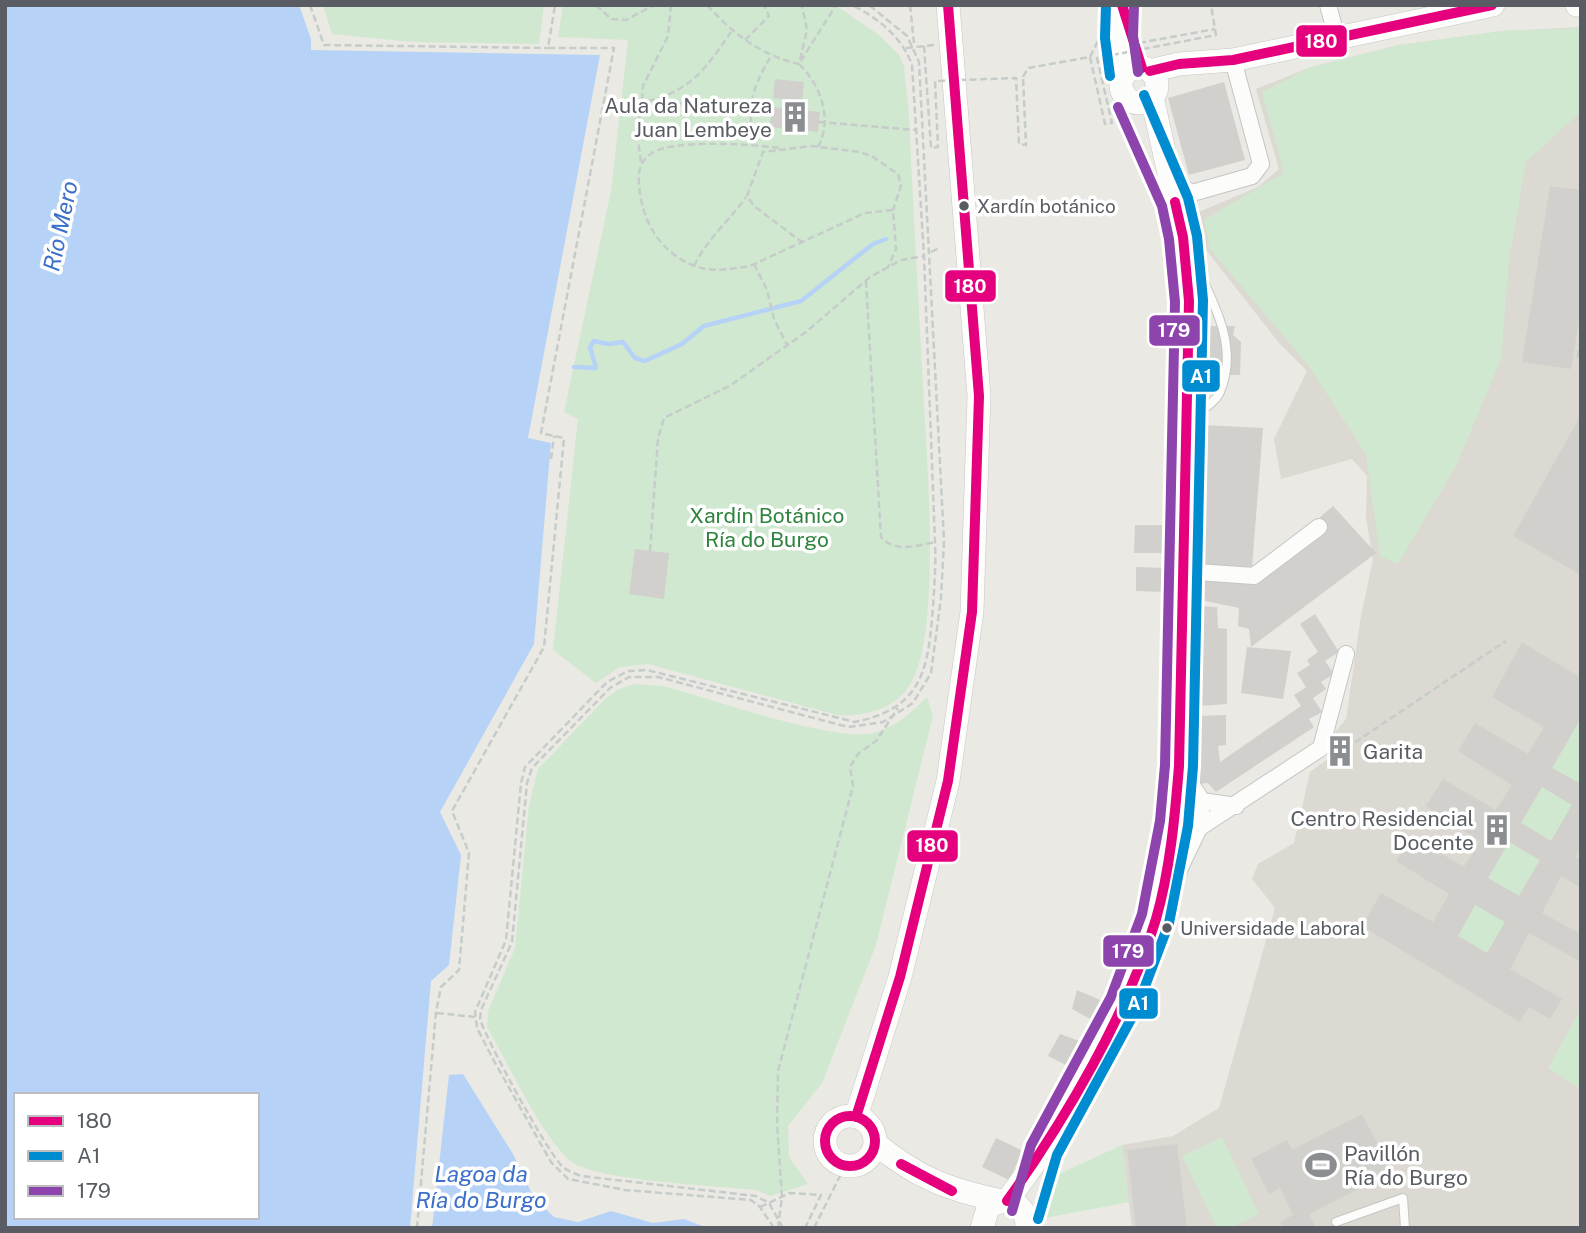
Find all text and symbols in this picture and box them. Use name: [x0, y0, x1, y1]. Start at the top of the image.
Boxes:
line badge: 180: [1295, 24, 1348, 58]
text: 180: [1304, 30, 1338, 52]
place label: Aula da Natureza Juan Lembeye: [604, 93, 772, 142]
building icon: Aula da Natureza Juan Lembeye: [778, 100, 812, 134]
water label: Río Mero: [37, 179, 83, 273]
place label: Xardín botánico: [977, 195, 1116, 217]
marker: Xardín botánico: [957, 199, 971, 213]
line badge: 180: [944, 269, 997, 303]
text: 180: [953, 275, 987, 297]
line badge: 179: [1148, 314, 1201, 347]
text: 179: [1158, 319, 1190, 341]
line badge: A1: [1181, 359, 1221, 393]
text: A1: [1190, 365, 1212, 387]
park label: Xardín Botánico Ría do Burgo: [690, 503, 844, 552]
building icon: Garita: [1323, 734, 1357, 768]
place label: Garita: [1363, 739, 1423, 764]
place label: Centro Residencial Docente: [1290, 806, 1474, 855]
building icon: Centro Residencial Docente: [1480, 813, 1514, 847]
line badge: 180: [906, 829, 959, 863]
text: 180: [915, 834, 949, 856]
place label: Universidade Laboral: [1180, 917, 1366, 939]
marker: Universidade Laboral: [1160, 921, 1174, 935]
line badge: 179: [1102, 934, 1155, 968]
text: 179: [1112, 940, 1144, 962]
line badge: A1: [1118, 987, 1159, 1020]
text: A1: [1127, 992, 1149, 1014]
legend: [14, 1093, 259, 1219]
text: 180: [77, 1108, 112, 1133]
place label: Pavillón Ría do Burgo: [1344, 1141, 1468, 1190]
text: A1: [77, 1143, 100, 1168]
sports icon: Pavillón Ría do Burgo: [1304, 1148, 1338, 1182]
water label: Lagoa da Ría do Burgo: [415, 1160, 547, 1213]
text: 179: [77, 1178, 111, 1203]

